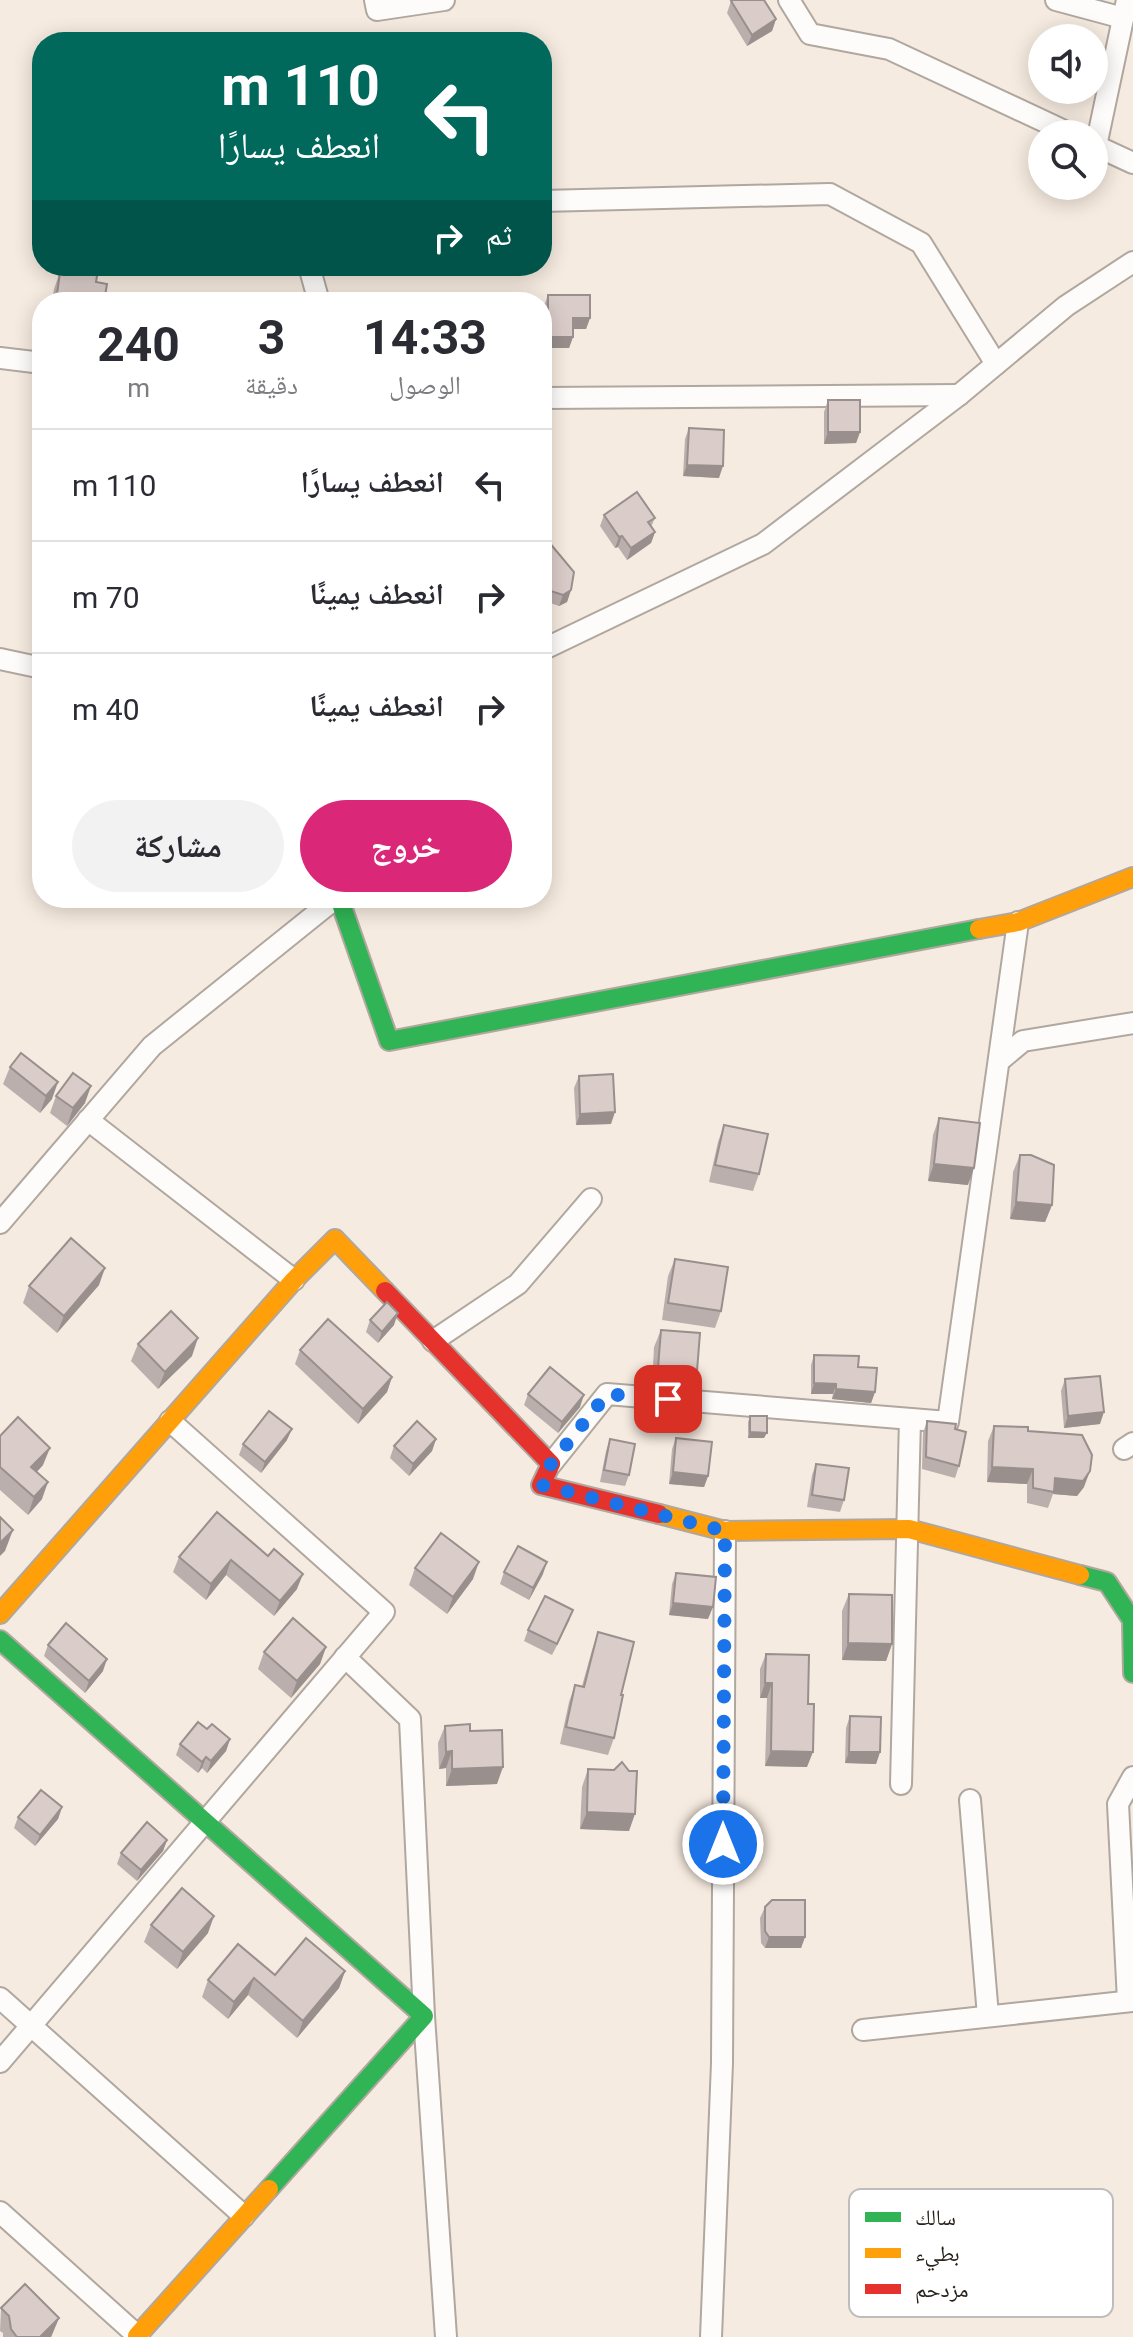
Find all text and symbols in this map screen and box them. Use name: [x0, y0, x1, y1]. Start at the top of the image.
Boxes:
map controls: [1028, 24, 1108, 200]
button: sound: [1028, 24, 1108, 104]
text: 110 m: [221, 53, 380, 119]
icon: left: [408, 64, 512, 168]
button: search: [1028, 120, 1108, 200]
text: انعطف يسارًا: [218, 125, 380, 167]
icon: right: [426, 216, 470, 260]
text: ثم: [486, 217, 512, 252]
text: 3: [258, 309, 285, 366]
text: 14:33: [363, 309, 487, 366]
text: 240: [97, 316, 180, 373]
text: دقيقة: [245, 370, 298, 400]
text: الوصول: [389, 370, 461, 400]
text: m: [127, 373, 150, 403]
icon: left: [468, 463, 512, 507]
text: انعطف يسارًا: [301, 464, 444, 499]
text: 110 m: [72, 468, 156, 503]
icon: right: [468, 575, 512, 619]
text: انعطف يمينًا: [309, 576, 444, 611]
text: 70 m: [72, 580, 140, 615]
icon: right: [468, 687, 512, 731]
text: انعطف يمينًا: [309, 688, 444, 723]
text: 40 m: [72, 692, 140, 727]
button: مشاركة: [72, 800, 284, 892]
button: خروج: [300, 800, 512, 892]
pin: [634, 1365, 702, 1433]
icon: arrive: [646, 1377, 690, 1421]
position arrow: [681, 1802, 765, 1886]
legend: [849, 2189, 1113, 2317]
text: سالك: [915, 2205, 956, 2230]
text: بطيء: [915, 2241, 960, 2271]
text: مزدحم: [915, 2277, 969, 2304]

